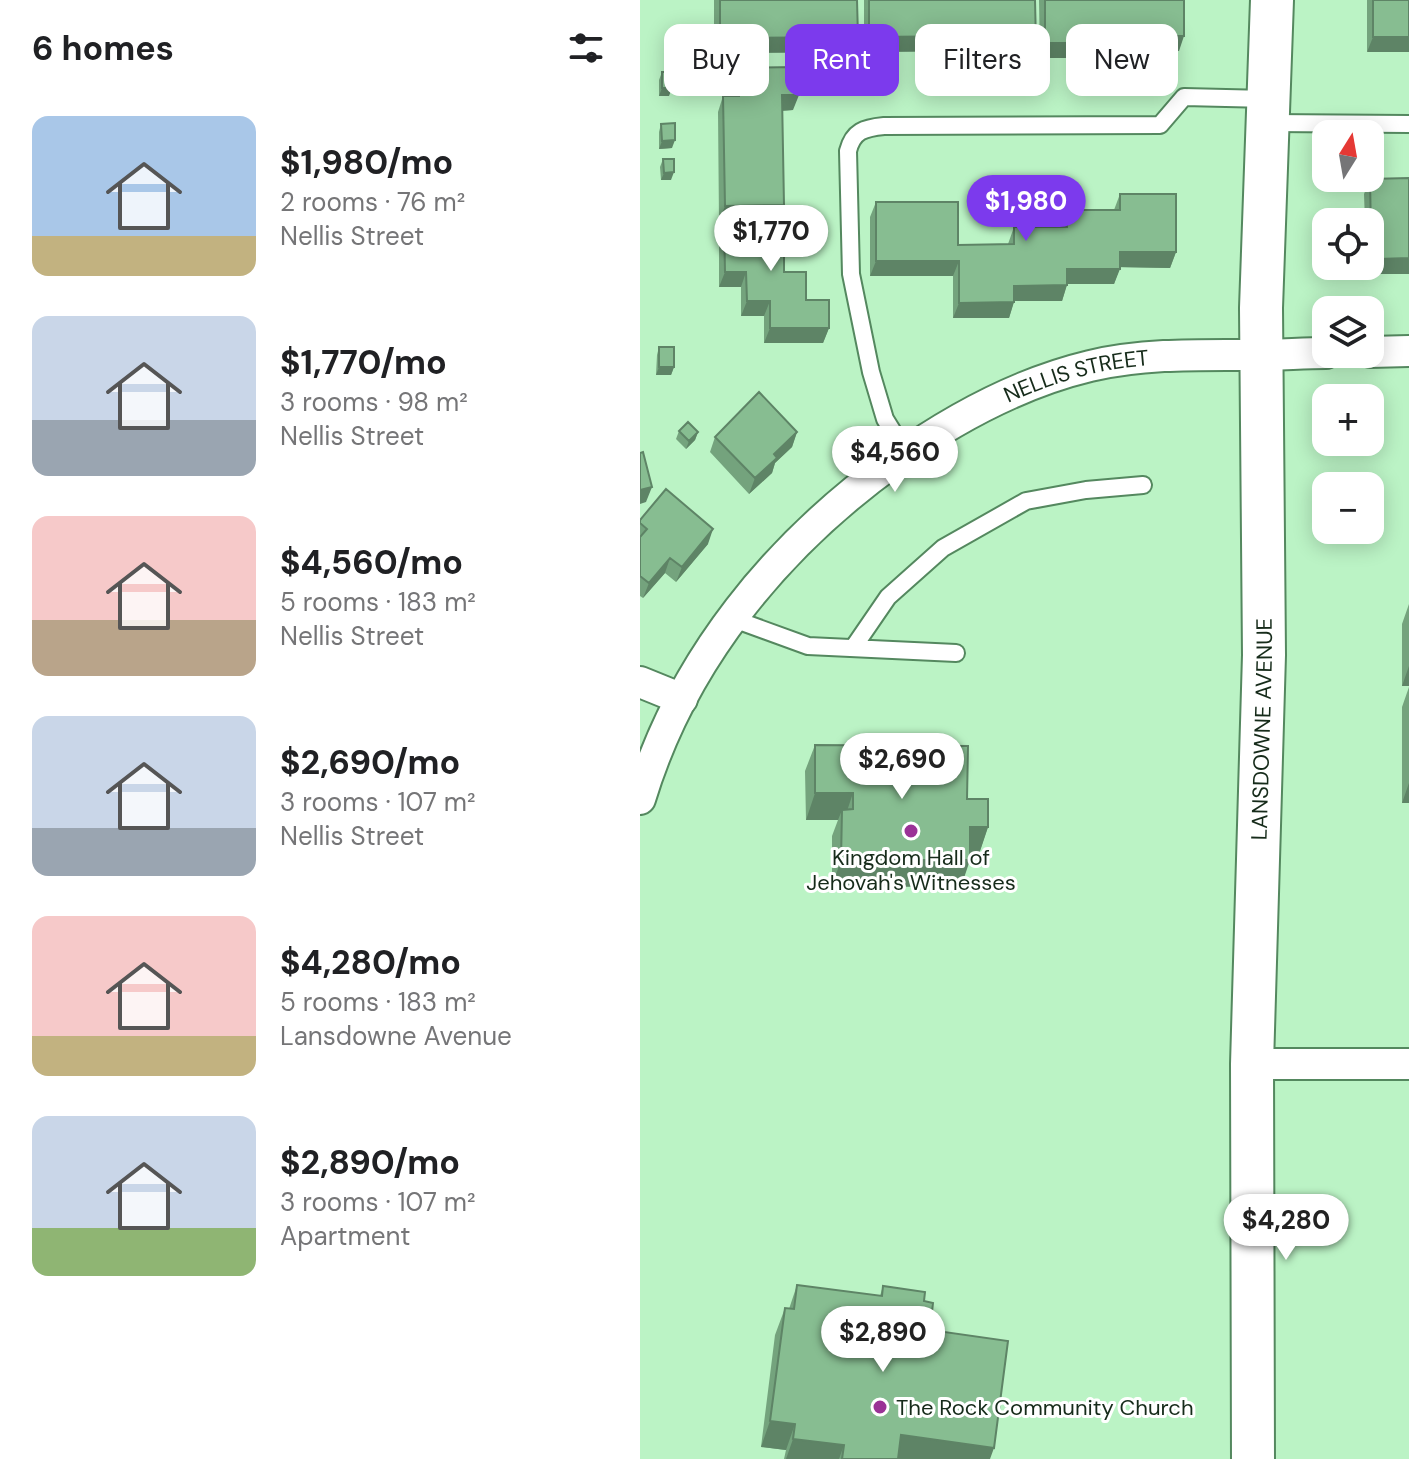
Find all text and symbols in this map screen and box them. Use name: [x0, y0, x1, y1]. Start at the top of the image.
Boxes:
chip: Buy: [664, 24, 769, 96]
chip: Rent: [785, 24, 899, 96]
chip: Filters: [915, 24, 1050, 96]
chip: New: [1066, 24, 1178, 96]
text: 6 homes: [32, 26, 174, 71]
icon: filters: [564, 26, 608, 70]
north arrow: [1312, 120, 1384, 192]
map controls: [1312, 120, 1384, 544]
text: $1,980/mo: [280, 140, 453, 185]
icon: home: [96, 148, 192, 244]
pin: $1,980: [961, 175, 1091, 243]
text: $1,980: [985, 184, 1067, 218]
text: 2 rooms · 76 m²: [280, 185, 465, 219]
pin: $1,770: [706, 205, 836, 273]
button: locate: [1312, 208, 1384, 280]
text: $1,770: [732, 214, 810, 248]
text: Nellis Street: [280, 219, 424, 253]
button: layers: [1312, 296, 1384, 368]
text: $1,770/mo: [280, 340, 447, 385]
street label: NELLIS STREET: [999, 343, 1150, 410]
icon: home: [96, 348, 192, 444]
button: +: [1312, 384, 1384, 456]
text: 3 rooms · 98 m²: [280, 385, 468, 419]
text: Nellis Street: [280, 419, 424, 453]
pin: $4,560: [830, 426, 960, 494]
text: $4,560: [850, 435, 940, 469]
button: −: [1312, 472, 1384, 544]
text: $4,560/mo: [280, 540, 463, 585]
icon: home: [96, 548, 192, 644]
text: 5 rooms · 183 m²: [280, 585, 476, 619]
street label: LANSDOWNE AVENUE: [1245, 618, 1279, 841]
text: Nellis Street: [280, 619, 424, 653]
pin: $2,690: [837, 733, 967, 801]
text: $2,690/mo: [280, 740, 460, 785]
text: $2,690: [858, 742, 946, 776]
icon: home: [96, 748, 192, 844]
text: 3 rooms · 107 m²: [280, 785, 476, 819]
text: Nellis Street: [280, 819, 424, 853]
marker: Kingdom Hall of Jehovah's Witnesses: [902, 822, 920, 840]
place label: Kingdom Hall of Jehovah's Witnesses: [806, 843, 1016, 897]
text: $4,280/mo: [280, 940, 461, 985]
icon: home: [96, 948, 192, 1044]
text: 5 rooms · 183 m²: [280, 985, 476, 1019]
text: Lansdowne Avenue: [280, 1019, 512, 1053]
text: $2,890/mo: [280, 1140, 460, 1185]
icon: home: [96, 1148, 192, 1244]
text: 3 rooms · 107 m²: [280, 1185, 476, 1219]
pin: $4,280: [1221, 1194, 1351, 1262]
text: $4,280: [1242, 1203, 1330, 1237]
text: Apartment: [280, 1219, 411, 1253]
pin: $2,890: [818, 1306, 948, 1374]
text: $2,890: [839, 1315, 927, 1349]
place label: The Rock Community Church: [896, 1393, 1194, 1422]
marker: The Rock Community Church: [871, 1398, 889, 1416]

